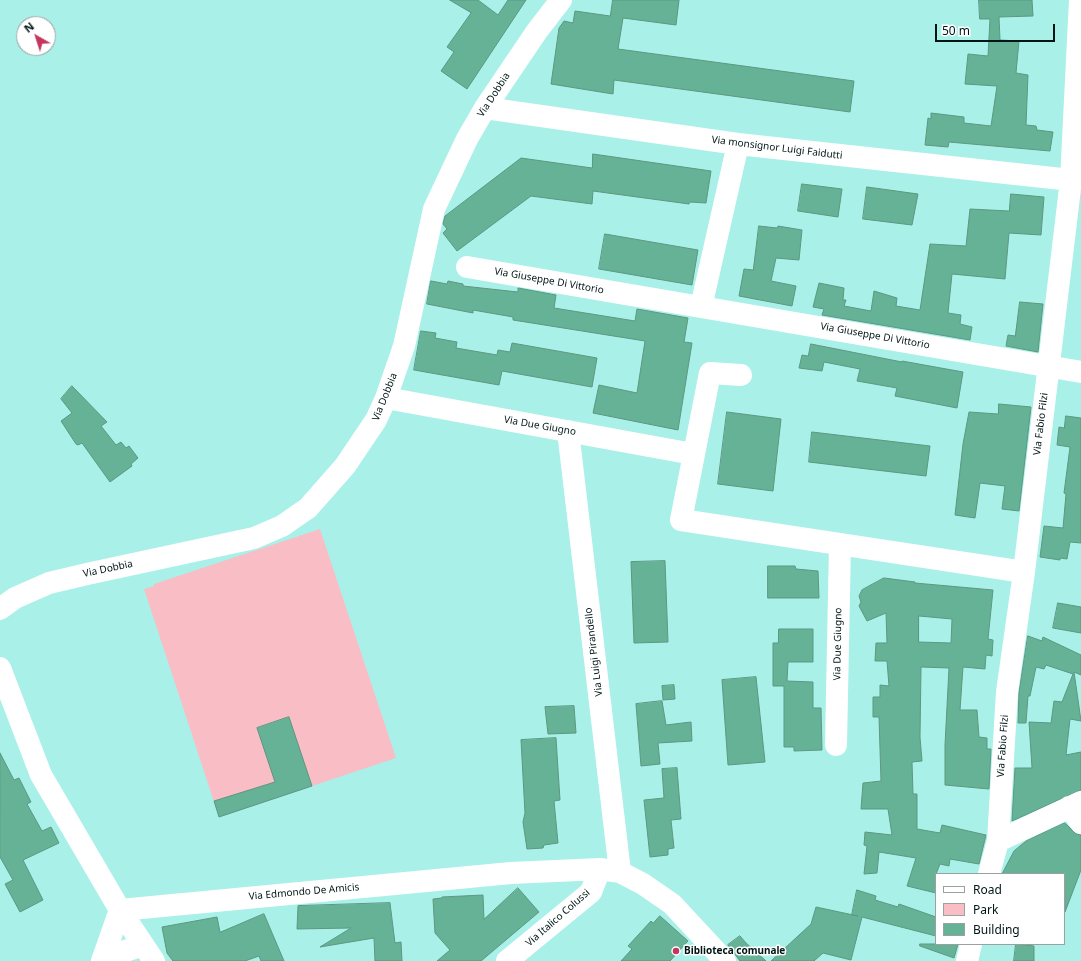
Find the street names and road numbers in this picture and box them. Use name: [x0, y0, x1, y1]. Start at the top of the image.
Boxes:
street label: Via Dobbia: [475, 71, 513, 119]
street label: Via monsignor Luigi Faidutti: [711, 134, 843, 162]
street label: Via Giuseppe Di Vittorio: [493, 265, 605, 297]
street label: Via Giuseppe Di Vittorio: [819, 320, 931, 352]
street label: Via Dobbia: [370, 371, 400, 423]
street label: Via Fabio Filzi: [1031, 392, 1051, 456]
street label: Via Due Giugno: [503, 414, 577, 438]
street label: Via Dobbia: [82, 558, 134, 580]
street label: Via Luigi Pirandello: [583, 607, 605, 697]
street label: Via Due Giugno: [831, 607, 845, 681]
street label: Via Fabio Filzi: [995, 714, 1011, 778]
street label: Via Edmondo De Amicis: [248, 881, 360, 903]
street label: Via Italico Colussi: [523, 887, 593, 949]

